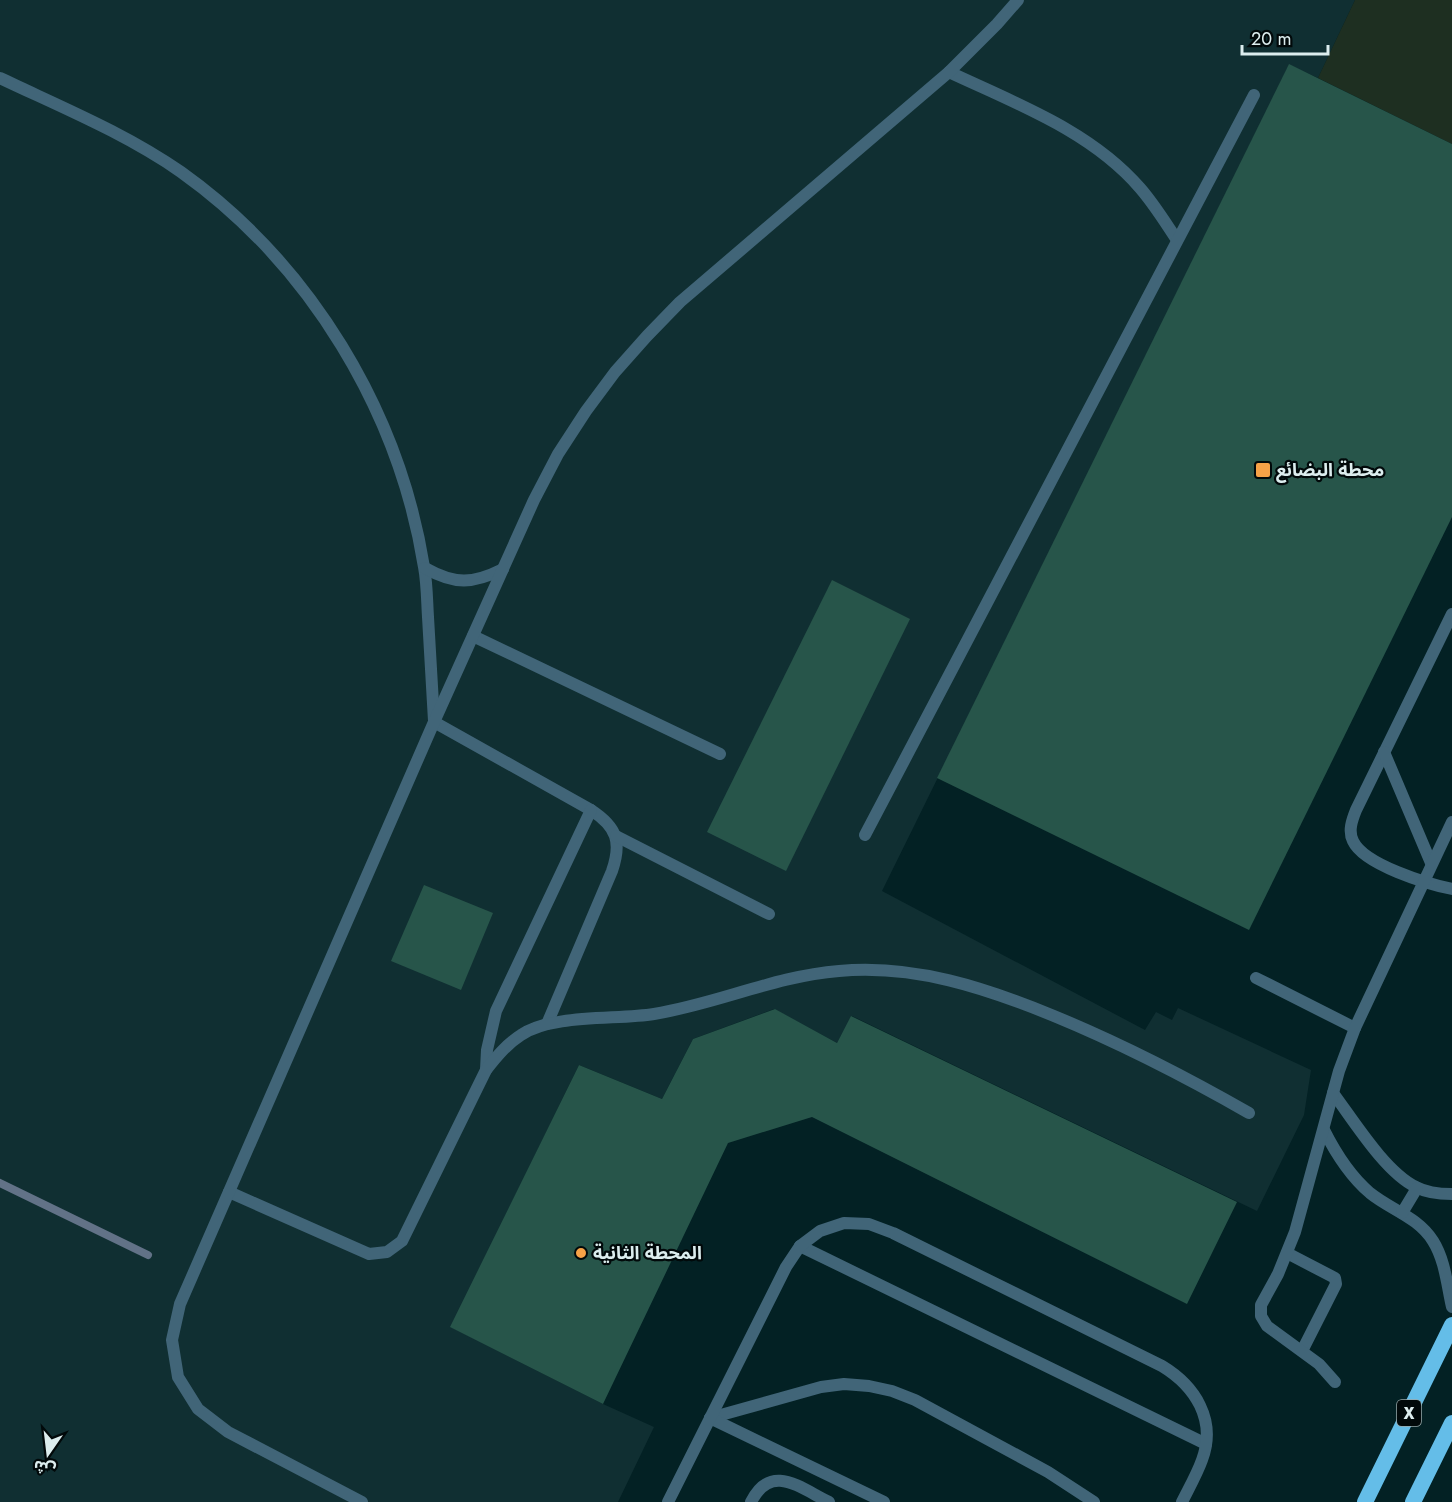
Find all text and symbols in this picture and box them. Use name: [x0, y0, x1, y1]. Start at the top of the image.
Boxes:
scale bar: [1242, 18, 1328, 56]
text: 20 m: [1251, 26, 1291, 52]
place label: محطة البضائع: [1276, 457, 1384, 483]
marker: محطة البضائع: [1254, 461, 1272, 479]
place label: المحطة الثانية: [593, 1240, 702, 1266]
marker: المحطة الثانية: [574, 1246, 588, 1260]
road number: X: [1397, 1400, 1421, 1426]
north arrow: [18, 1424, 78, 1484]
text: ش: [31, 1454, 58, 1482]

